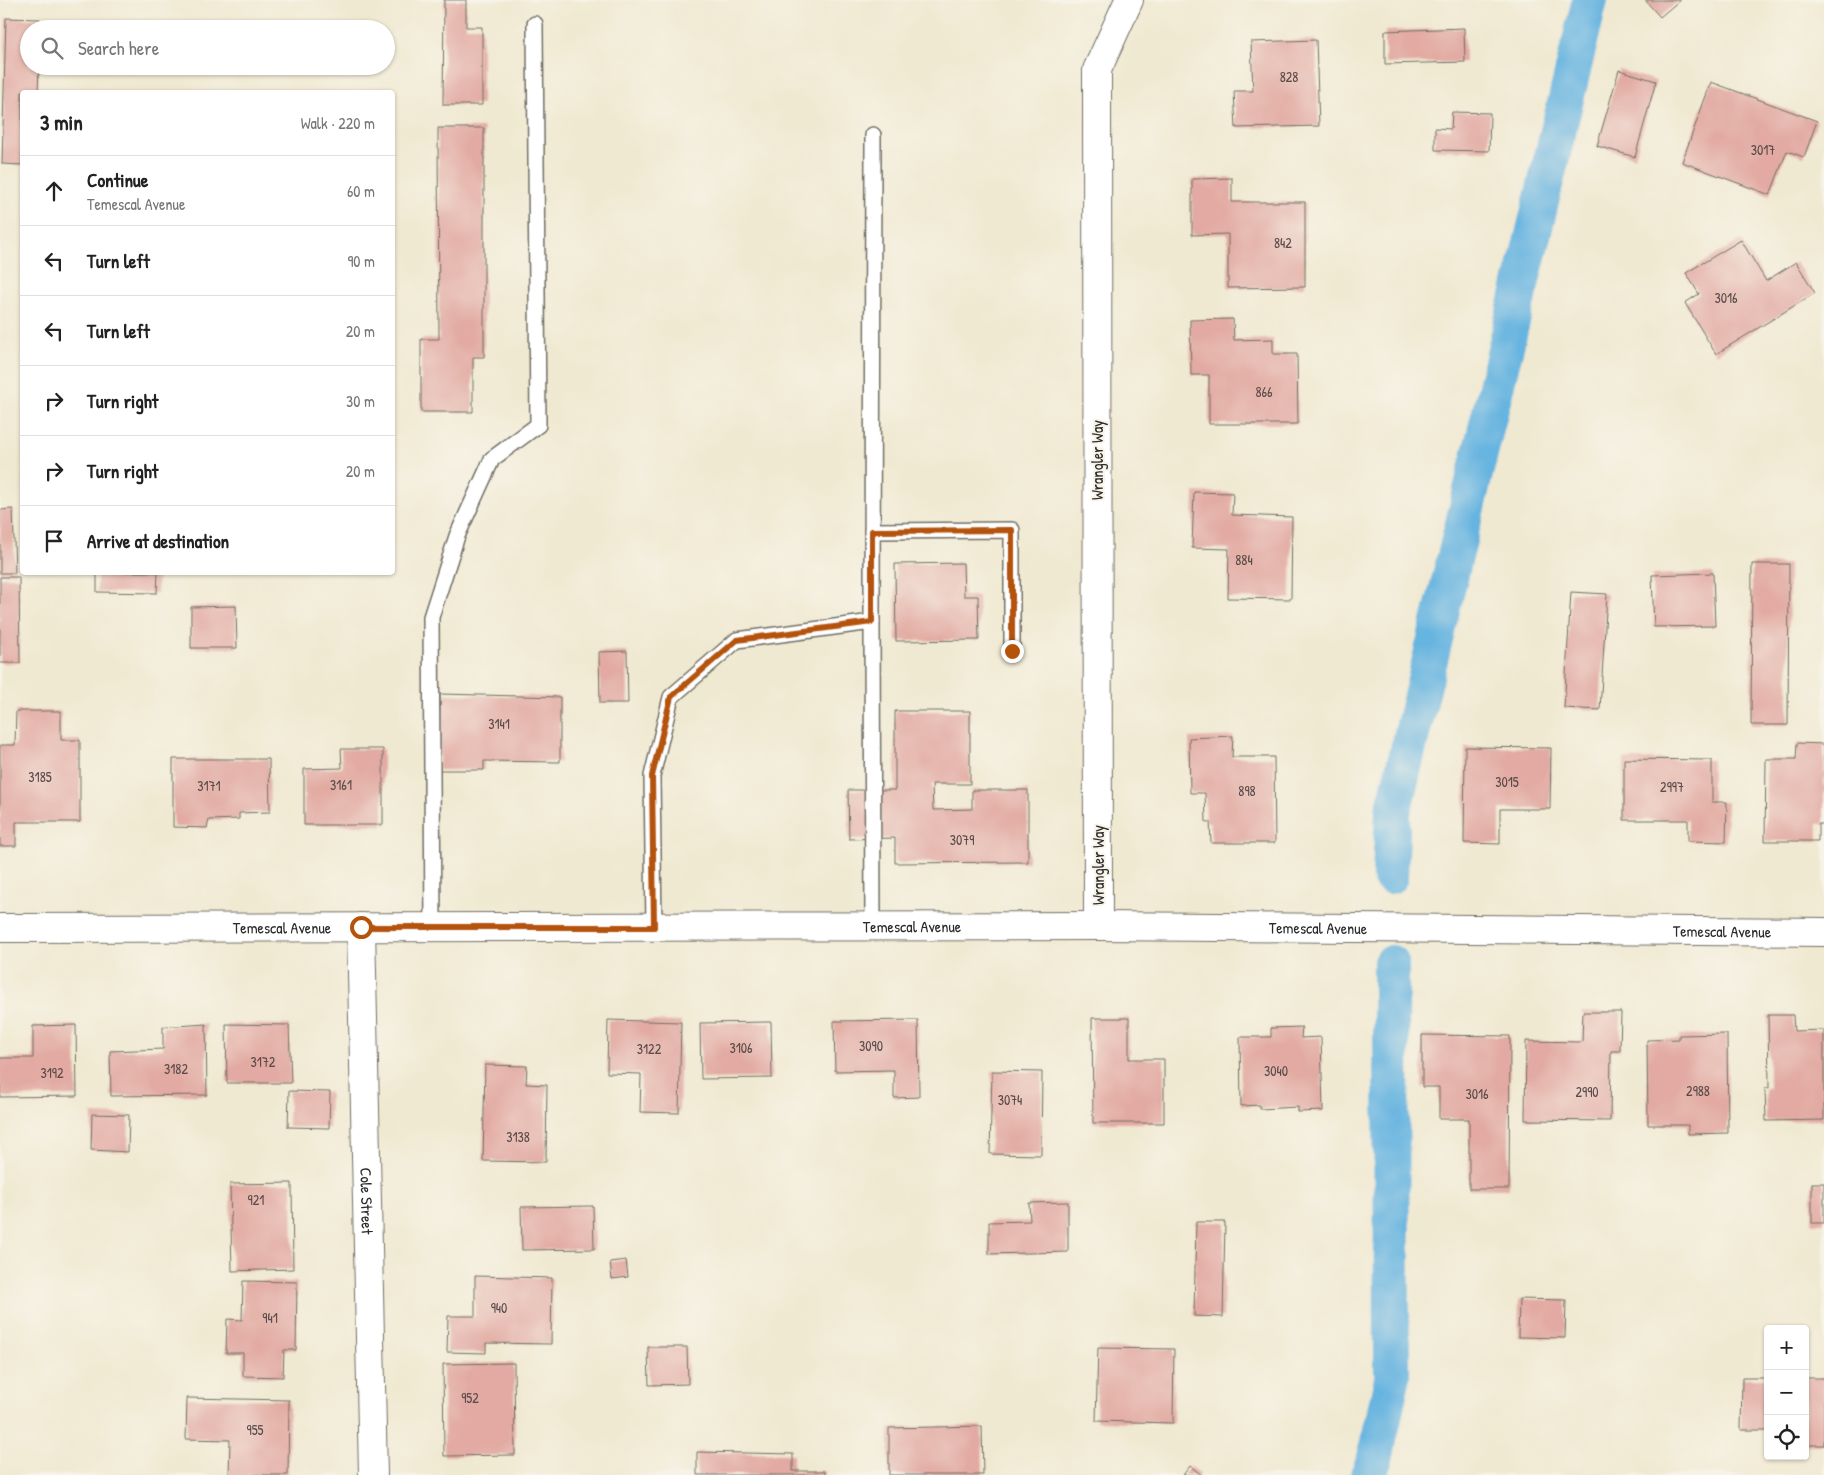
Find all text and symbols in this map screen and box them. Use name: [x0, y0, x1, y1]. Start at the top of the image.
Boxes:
search box: [20, 20, 395, 75]
icon: search: [38, 34, 66, 62]
text: Search here: [78, 35, 159, 61]
house number: 828: [1280, 67, 1298, 86]
text: 3 min: [40, 108, 83, 137]
text: Walk · 220 m: [301, 112, 375, 134]
house number: 3017: [1751, 140, 1775, 159]
text: Continue: [87, 167, 148, 193]
icon: ahead: [40, 177, 68, 205]
text: 60 m: [347, 180, 375, 202]
text: Temescal Avenue: [87, 193, 185, 215]
house number: 842: [1274, 233, 1292, 252]
icon: left: [40, 247, 68, 275]
text: Turn left: [87, 248, 150, 274]
text: 90 m: [347, 250, 375, 272]
house number: 3016: [1714, 288, 1738, 307]
icon: left: [40, 317, 68, 345]
text: Turn left: [87, 318, 150, 344]
text: 20 m: [346, 320, 375, 342]
house number: 866: [1255, 382, 1273, 401]
icon: right: [40, 387, 68, 415]
text: Turn right: [87, 388, 158, 414]
text: 30 m: [346, 390, 375, 412]
street label: Wrangler Way: [1086, 420, 1108, 500]
icon: right: [40, 457, 68, 485]
text: Turn right: [87, 458, 158, 484]
text: 20 m: [346, 460, 375, 482]
icon: arrive: [40, 527, 68, 555]
text: Arrive at destination: [87, 528, 229, 554]
house number: 884: [1235, 550, 1253, 569]
route end: [1001, 640, 1024, 663]
house number: 3141: [488, 714, 510, 733]
house number: 3185: [28, 767, 52, 786]
house number: 3015: [1495, 772, 1519, 791]
house number: 3161: [330, 775, 352, 794]
house number: 3171: [197, 776, 221, 795]
house number: 2997: [1660, 777, 1684, 796]
house number: 898: [1238, 781, 1256, 800]
street label: Wrangler Way: [1087, 825, 1109, 905]
house number: 3079: [950, 830, 974, 849]
street label: Temescal Avenue: [863, 915, 962, 937]
street label: Temescal Avenue: [233, 916, 332, 939]
route start: [350, 916, 373, 939]
street label: Temescal Avenue: [1269, 916, 1368, 939]
street label: Temescal Avenue: [1673, 920, 1772, 943]
house number: 3090: [859, 1036, 883, 1055]
house number: 3106: [729, 1038, 753, 1057]
house number: 3122: [637, 1039, 662, 1058]
house number: 3172: [251, 1052, 276, 1071]
house number: 3182: [164, 1059, 188, 1078]
house number: 3040: [1264, 1061, 1288, 1080]
house number: 3192: [40, 1063, 64, 1082]
house number: 2988: [1686, 1081, 1710, 1100]
house number: 2990: [1575, 1082, 1599, 1101]
house number: 3016: [1465, 1084, 1489, 1103]
house number: 3074: [998, 1090, 1022, 1109]
house number: 3138: [506, 1127, 530, 1146]
street label: Cole Street: [355, 1167, 379, 1235]
house number: 921: [248, 1190, 264, 1209]
house number: 940: [491, 1298, 507, 1317]
house number: 941: [262, 1308, 278, 1327]
map controls: [1764, 1325, 1809, 1460]
button: +: [1764, 1325, 1809, 1370]
button: −: [1764, 1370, 1809, 1415]
house number: 952: [461, 1388, 479, 1407]
button: locate: [1764, 1415, 1809, 1460]
house number: 955: [247, 1420, 264, 1439]

